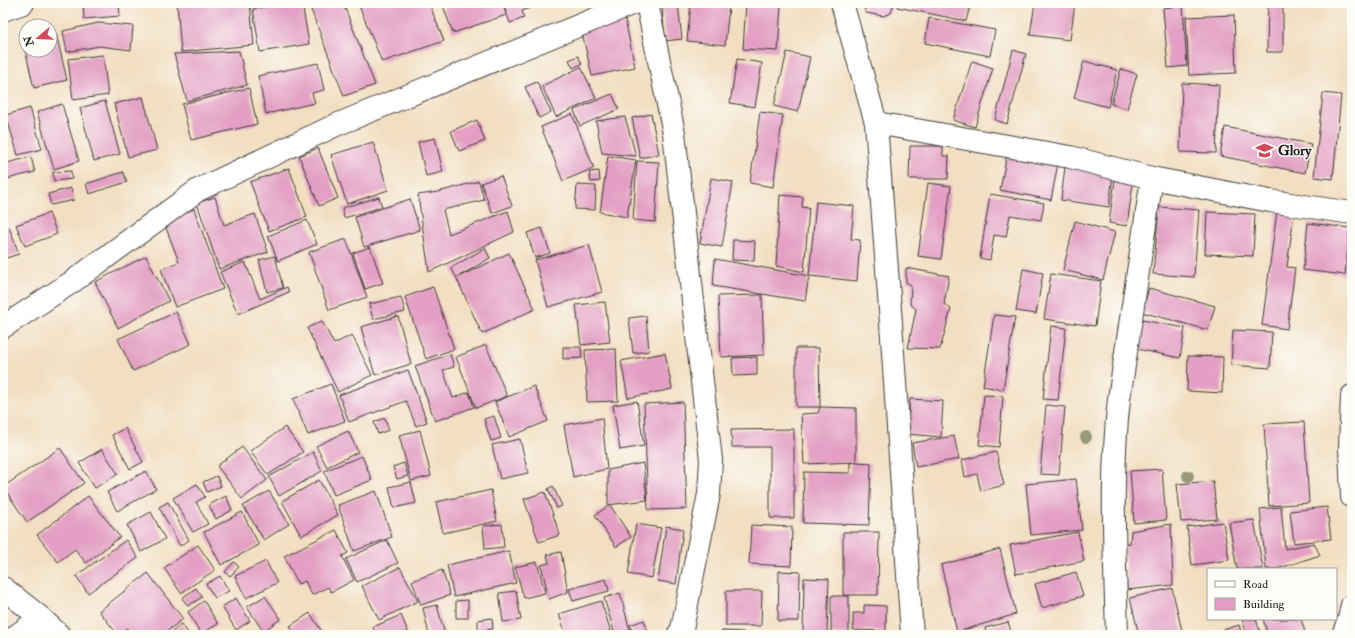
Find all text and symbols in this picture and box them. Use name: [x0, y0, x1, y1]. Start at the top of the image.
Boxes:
north arrow: [18, 18, 58, 58]
text: N: [21, 33, 37, 49]
school or university icon: Glory: [1255, 140, 1275, 160]
place label: Glory: [1278, 142, 1312, 160]
legend: [1207, 568, 1337, 620]
text: Road: [1243, 577, 1268, 592]
text: Building: [1243, 597, 1286, 612]

